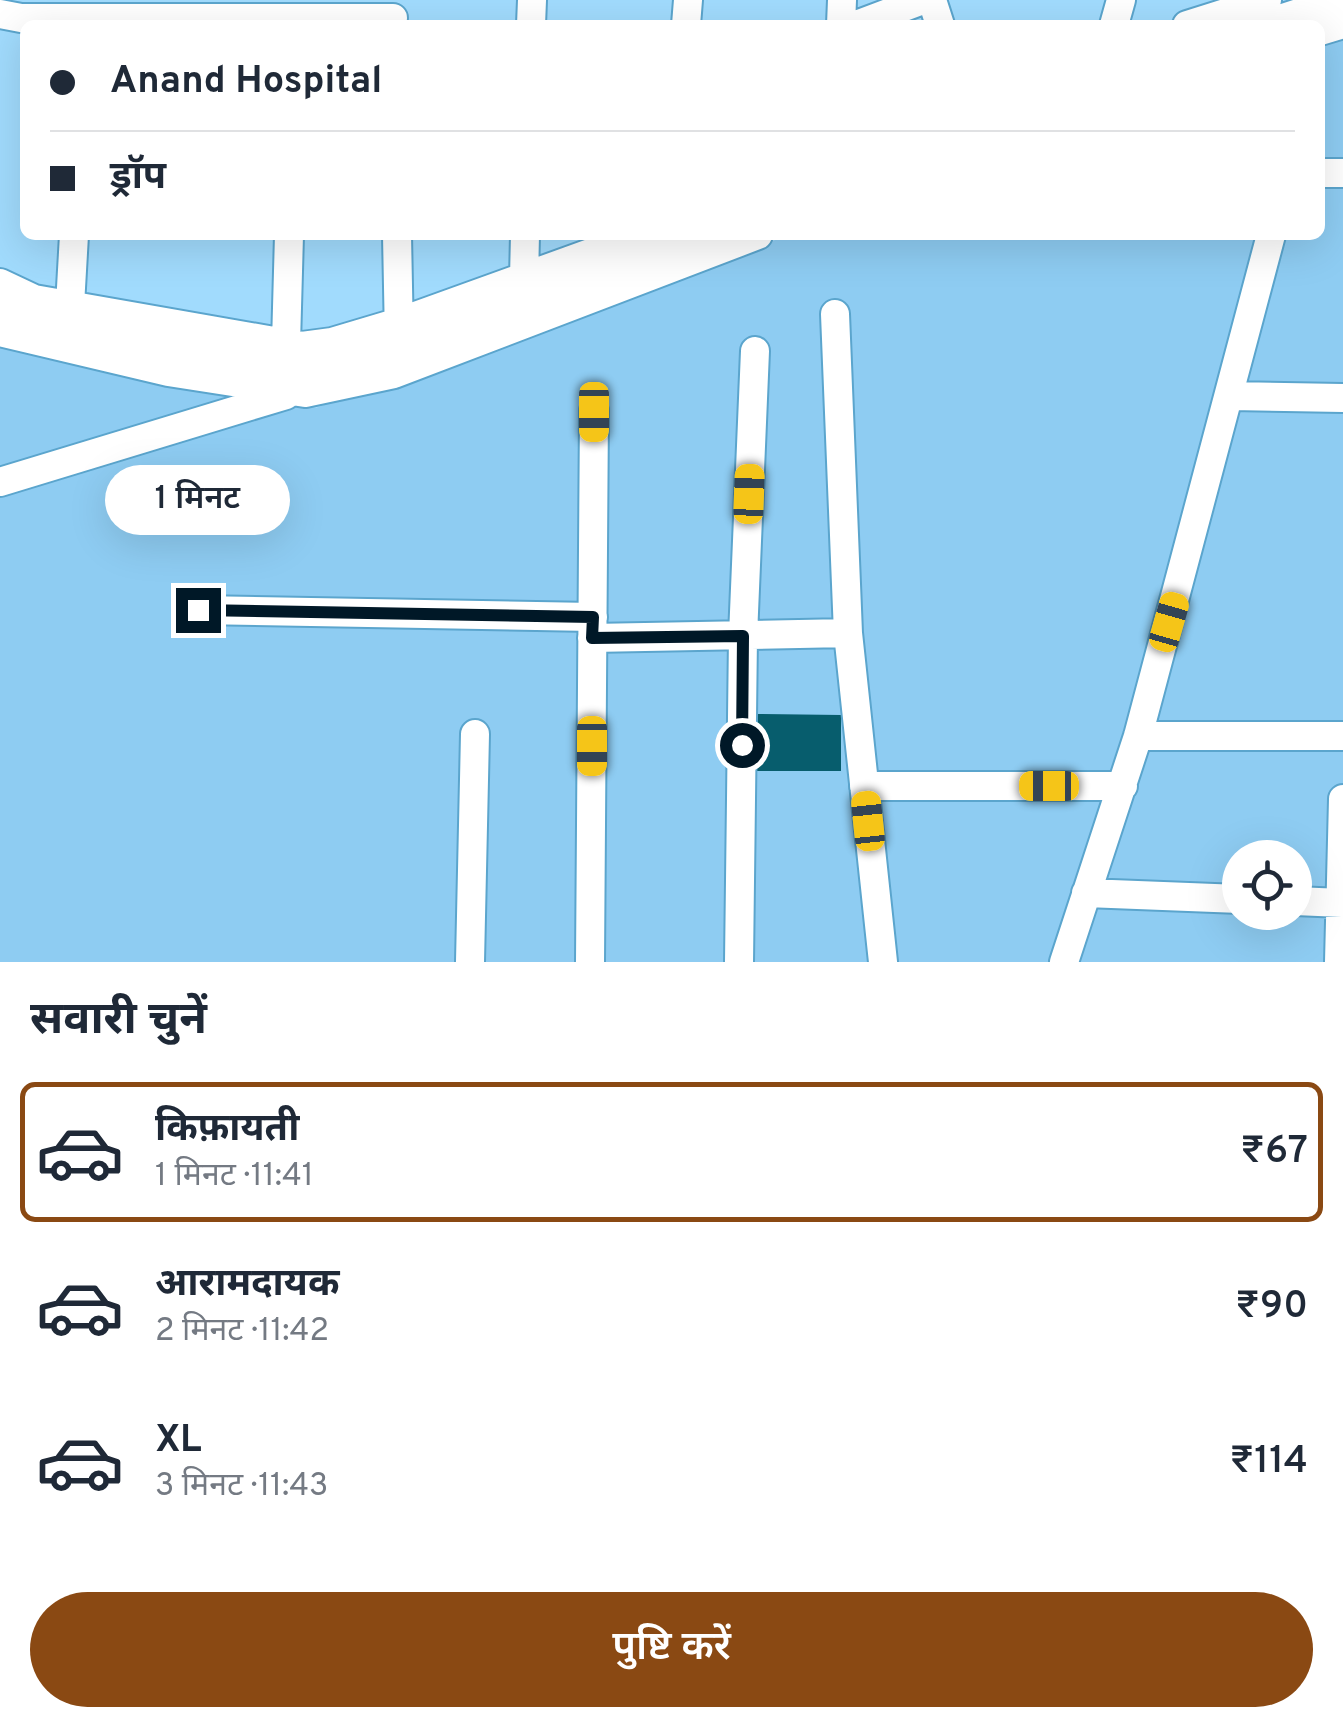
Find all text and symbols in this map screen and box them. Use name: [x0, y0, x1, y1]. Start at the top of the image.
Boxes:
text: Anand Hospital: [110, 58, 382, 107]
text: ड्रॉप: [110, 154, 166, 203]
car: [579, 382, 609, 442]
car: [733, 463, 765, 525]
callout: 1 मिनट: [106, 465, 290, 535]
text: 1 मिनट: [155, 480, 240, 520]
route end: [176, 588, 221, 633]
car: [1146, 589, 1192, 655]
car: [577, 716, 607, 776]
route start: [720, 723, 765, 768]
car: [1019, 771, 1079, 801]
car: [850, 790, 886, 852]
map controls: [1222, 840, 1312, 930]
button: locate: [1222, 840, 1312, 930]
text: सवारी चुनें: [30, 993, 207, 1050]
text: किफ़ायती: [155, 1106, 299, 1155]
icon: car: [35, 1107, 125, 1197]
text: ₹67: [1240, 1128, 1308, 1177]
text: 1 मिनट · 11:41: [155, 1157, 314, 1197]
text: आरामदायक: [155, 1261, 339, 1310]
icon: car: [35, 1262, 125, 1352]
text: ₹90: [1235, 1283, 1308, 1332]
text: 2 मिनट · 11:42: [155, 1312, 329, 1352]
icon: car: [35, 1417, 125, 1507]
text: XL: [155, 1417, 202, 1466]
text: ₹114: [1230, 1438, 1308, 1487]
text: 3 मिनट · 11:43: [155, 1467, 328, 1507]
button: पुष्टि करें: [30, 1592, 1313, 1707]

